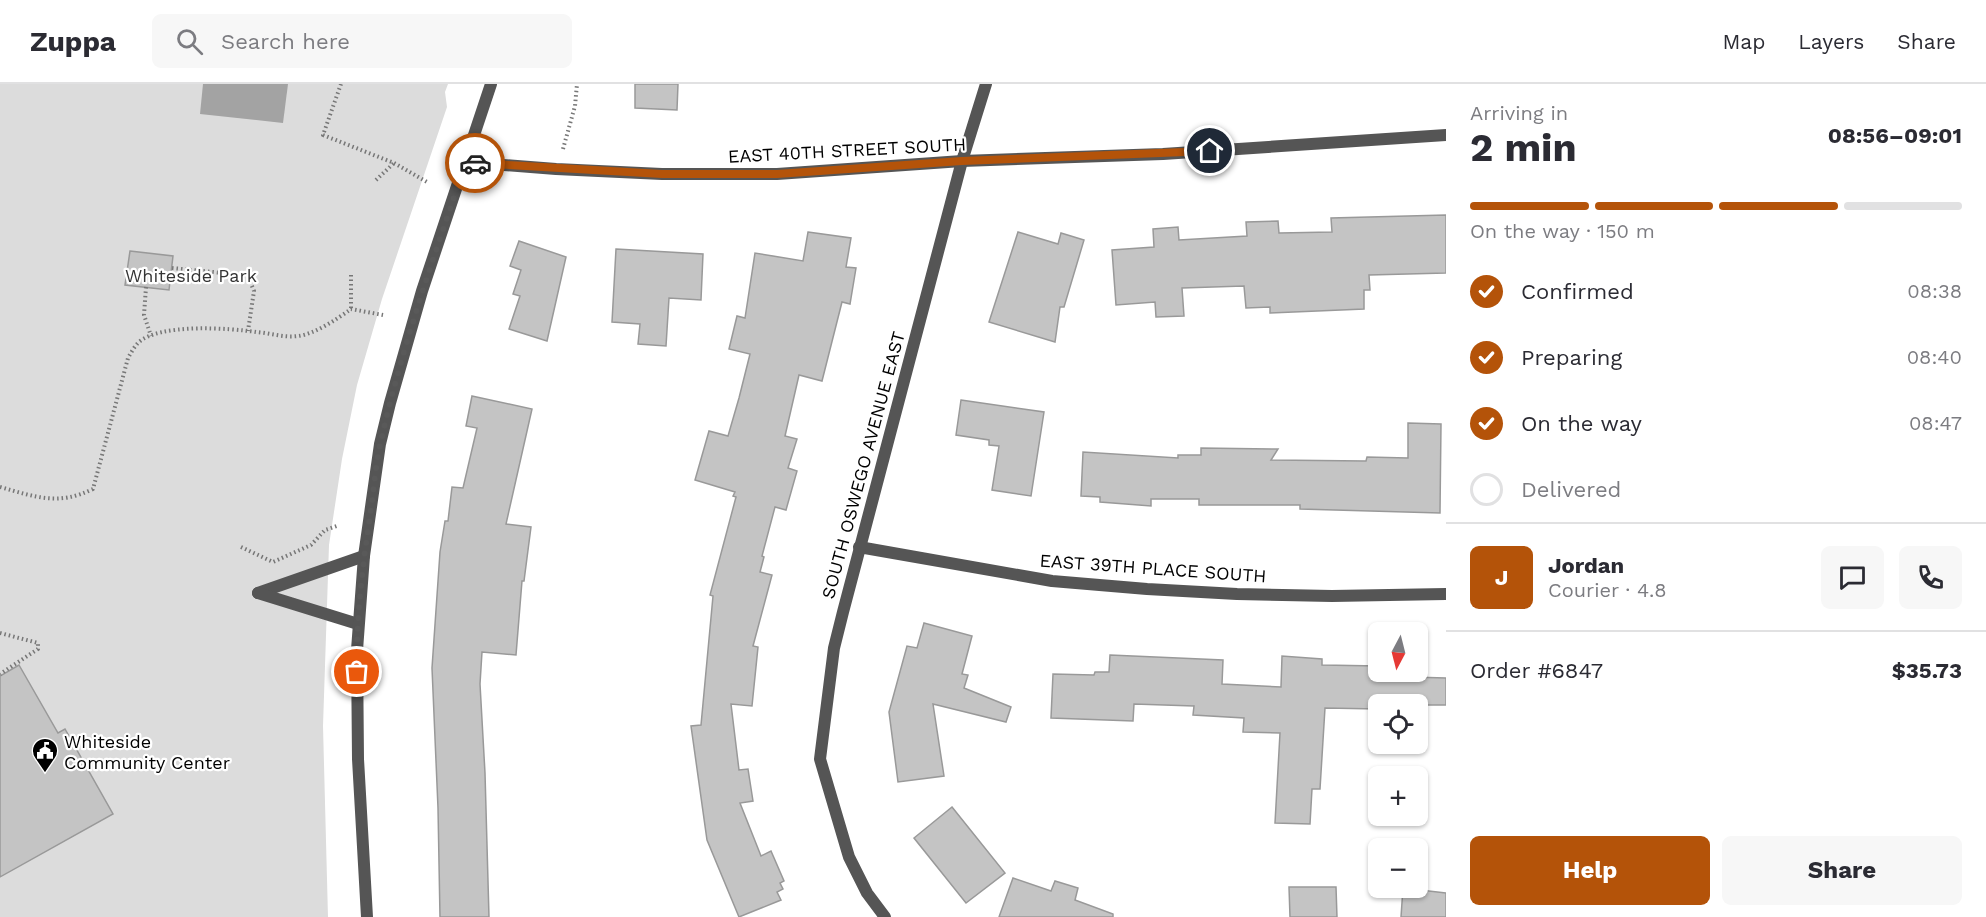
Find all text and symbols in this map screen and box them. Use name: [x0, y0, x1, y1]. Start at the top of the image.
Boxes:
search box: [152, 14, 572, 68]
text: Zuppa: [30, 25, 116, 58]
icon: search: [173, 25, 206, 58]
text: Search here: [221, 29, 350, 54]
text: Map: [1722, 29, 1765, 54]
text: Layers: [1798, 29, 1864, 54]
text: Share: [1897, 29, 1956, 54]
text: Arriving in: [1470, 101, 1568, 125]
text: 08:56–09:01: [1828, 123, 1962, 148]
pin: [1184, 125, 1235, 176]
text: 2 min: [1470, 125, 1577, 170]
courier: [445, 133, 505, 193]
street label: EAST 40TH STREET SOUTH: [727, 133, 967, 167]
icon: home: [1193, 134, 1226, 167]
icon: car: [459, 147, 492, 180]
text: On the way · 150 m: [1470, 219, 1655, 243]
park label: Whiteside Park: [125, 265, 257, 286]
icon: check: [1470, 275, 1503, 308]
text: Confirmed: [1521, 279, 1634, 304]
text: 08:38: [1907, 279, 1962, 303]
street label: SOUTH OSWEGO AVENUE EAST: [817, 329, 909, 601]
icon: check: [1470, 341, 1503, 374]
text: Preparing: [1521, 345, 1622, 370]
text: 08:40: [1907, 345, 1962, 369]
icon: check: [1470, 407, 1503, 440]
text: On the way: [1521, 411, 1642, 436]
text: 08:47: [1909, 411, 1962, 435]
text: Delivered: [1521, 477, 1621, 502]
button: chat: [1821, 546, 1884, 609]
button: phone: [1899, 546, 1962, 609]
street label: EAST 39TH PLACE SOUTH: [1039, 550, 1267, 586]
text: Jordan: [1548, 553, 1624, 578]
text: J: [1495, 565, 1508, 590]
text: Courier · 4.8: [1548, 578, 1667, 602]
north arrow: [1368, 622, 1428, 682]
map controls: [1368, 622, 1428, 898]
pin: [331, 646, 382, 697]
icon: bag: [340, 655, 373, 688]
text: Order #6847: [1470, 658, 1603, 683]
text: $35.73: [1892, 658, 1962, 683]
button: locate: [1368, 694, 1428, 754]
place label: Whiteside Community Center: [64, 731, 230, 773]
public building icon: Whiteside Community Center: [30, 736, 60, 774]
button: +: [1368, 766, 1428, 826]
button: Help: [1470, 836, 1710, 905]
button: Share: [1722, 836, 1962, 905]
button: −: [1368, 838, 1428, 898]

